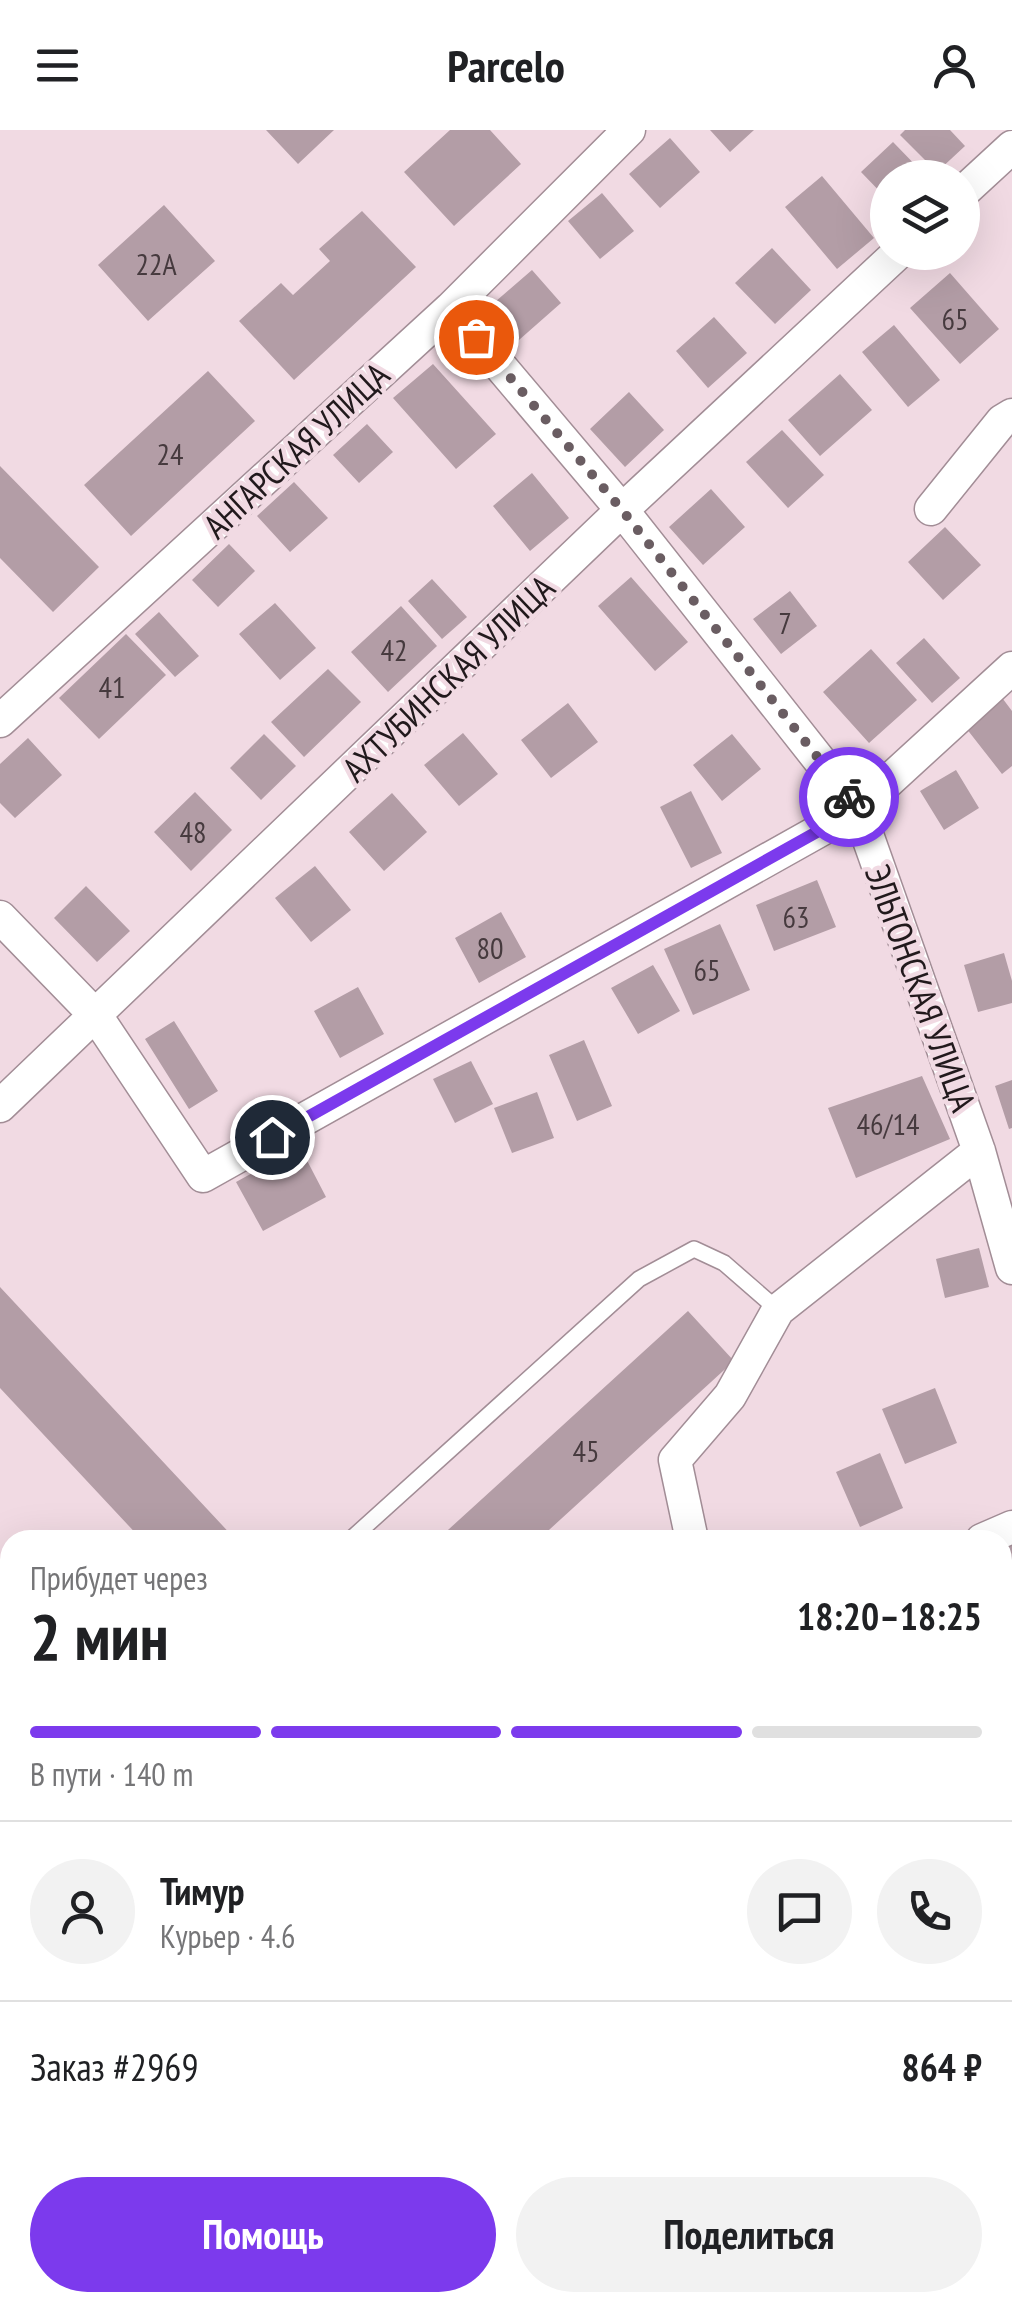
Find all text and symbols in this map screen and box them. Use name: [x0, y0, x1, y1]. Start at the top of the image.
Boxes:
text: Parcelo: [447, 36, 565, 94]
icon: menu: [30, 38, 85, 93]
icon: person: [927, 38, 982, 93]
map controls: [870, 160, 980, 270]
button: layers: [870, 160, 980, 270]
house number: 22А: [135, 244, 177, 283]
pin: [434, 295, 519, 380]
house number: 65: [942, 299, 969, 338]
icon: bag: [449, 310, 504, 365]
street label: АНГАРСКАЯ УЛИЦА: [193, 352, 399, 548]
house number: 24: [157, 434, 184, 473]
street label: АХТУБИНСКАЯ УЛИЦА: [332, 564, 564, 791]
house number: 7: [778, 603, 792, 642]
house number: 42: [381, 630, 408, 669]
house number: 41: [99, 667, 126, 706]
courier: [799, 747, 899, 847]
icon: bike: [822, 770, 877, 825]
house number: 48: [180, 812, 207, 851]
street label: ЭЛЬТОНСКАЯ УЛИЦА: [855, 858, 987, 1118]
house number: 63: [783, 897, 810, 936]
house number: 80: [477, 928, 504, 967]
house number: 65: [694, 950, 721, 989]
pin: [230, 1095, 315, 1180]
house number: 46/14: [857, 1104, 919, 1143]
icon: home: [245, 1110, 300, 1165]
house number: 45: [573, 1431, 600, 1470]
text: Прибудет через: [30, 1557, 208, 1599]
text: 18:20–18:25: [797, 1591, 982, 1640]
text: 2 мин: [30, 1594, 169, 1678]
text: В пути · 140 m: [30, 1753, 193, 1795]
button: person: [30, 1859, 135, 1964]
button: chat: [747, 1859, 852, 1964]
button: phone: [877, 1859, 982, 1964]
text: Тимур: [160, 1866, 245, 1915]
text: Курьер · 4.6: [160, 1915, 295, 1957]
text: Заказ #2969: [30, 2042, 199, 2091]
text: 864 ₽: [902, 2042, 982, 2091]
button: Помощь: [30, 2177, 496, 2292]
button: Поделиться: [516, 2177, 982, 2292]

